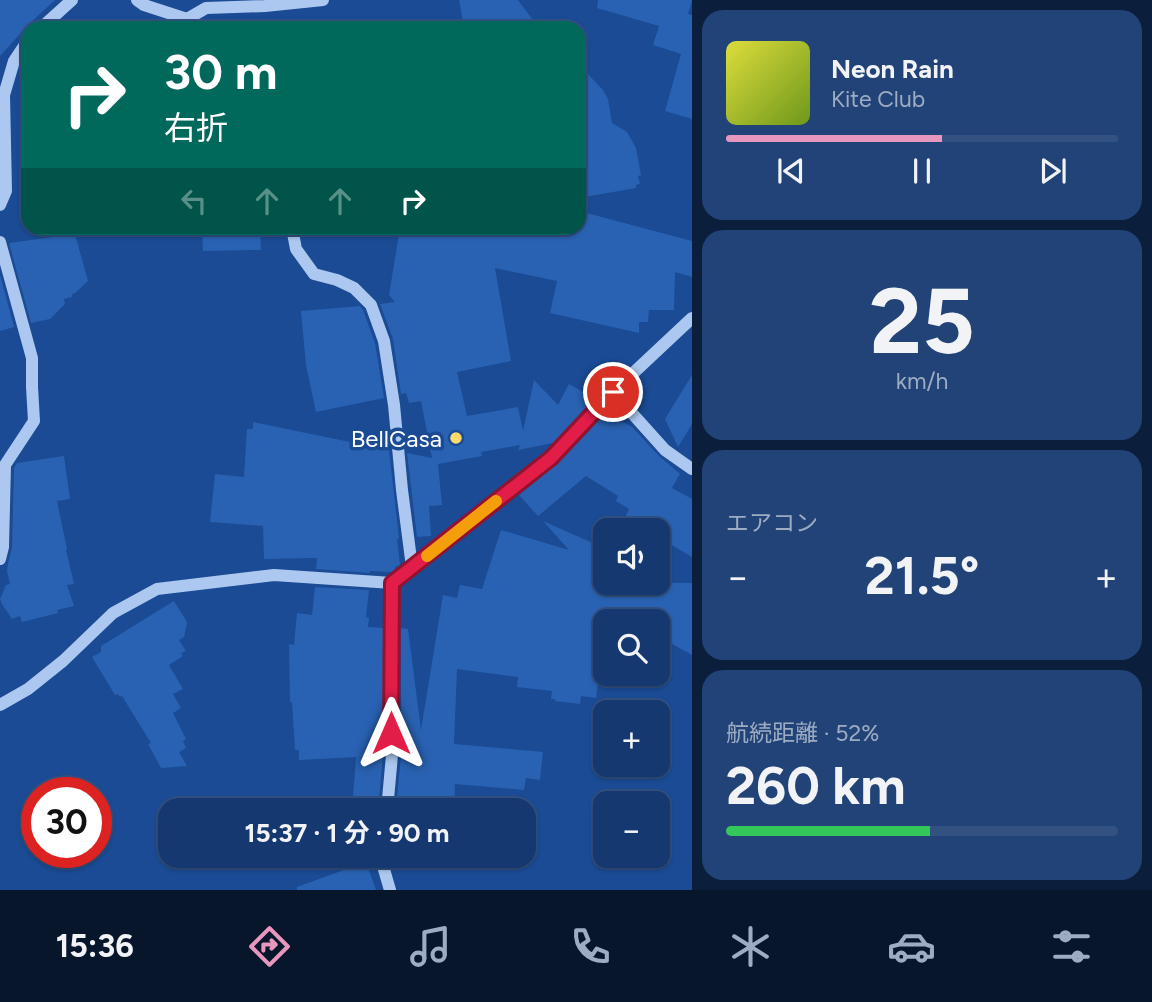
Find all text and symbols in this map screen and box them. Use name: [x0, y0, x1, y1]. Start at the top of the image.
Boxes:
text: 30 m: [164, 42, 277, 101]
icon: right: [49, 49, 140, 140]
text: Neon Rain: [831, 53, 954, 85]
text: Kite Club: [831, 85, 925, 113]
text: 右折: [164, 109, 228, 147]
icon: previous: [772, 152, 810, 190]
icon: pause: [903, 152, 941, 190]
icon: next: [1034, 152, 1072, 190]
icon: left: [175, 182, 213, 220]
icon: ahead: [248, 182, 286, 220]
icon: ahead: [321, 182, 359, 220]
icon: right: [394, 182, 432, 220]
text: 25: [869, 267, 975, 376]
pin: [583, 362, 643, 422]
text: km/h: [896, 367, 948, 395]
icon: arrive: [594, 373, 632, 411]
place label: BellCasa: [351, 424, 442, 453]
marker: BellCasa: [448, 430, 464, 446]
text: エアコン: [726, 509, 818, 537]
map controls: [593, 518, 670, 868]
button: sound: [593, 518, 670, 595]
text: 21.5°: [865, 545, 979, 607]
text: −: [726, 554, 750, 600]
text: +: [1094, 554, 1118, 600]
button: search: [593, 609, 670, 686]
position arrow: [354, 696, 428, 770]
button: +: [593, 700, 670, 777]
text: 航続距離 · 52%: [726, 719, 879, 747]
text: 260 km: [726, 755, 906, 817]
speed limit sign: 30: [21, 777, 112, 868]
button: −: [593, 791, 670, 868]
text: 15:37 · 1 分 · 90 m: [244, 817, 450, 849]
icon: directions: [245, 922, 294, 971]
icon: music: [406, 922, 455, 971]
icon: phone: [566, 922, 615, 971]
icon: climate: [726, 922, 775, 971]
icon: car: [887, 922, 936, 971]
icon: filters: [1047, 922, 1096, 971]
text: 15:36: [56, 927, 134, 965]

